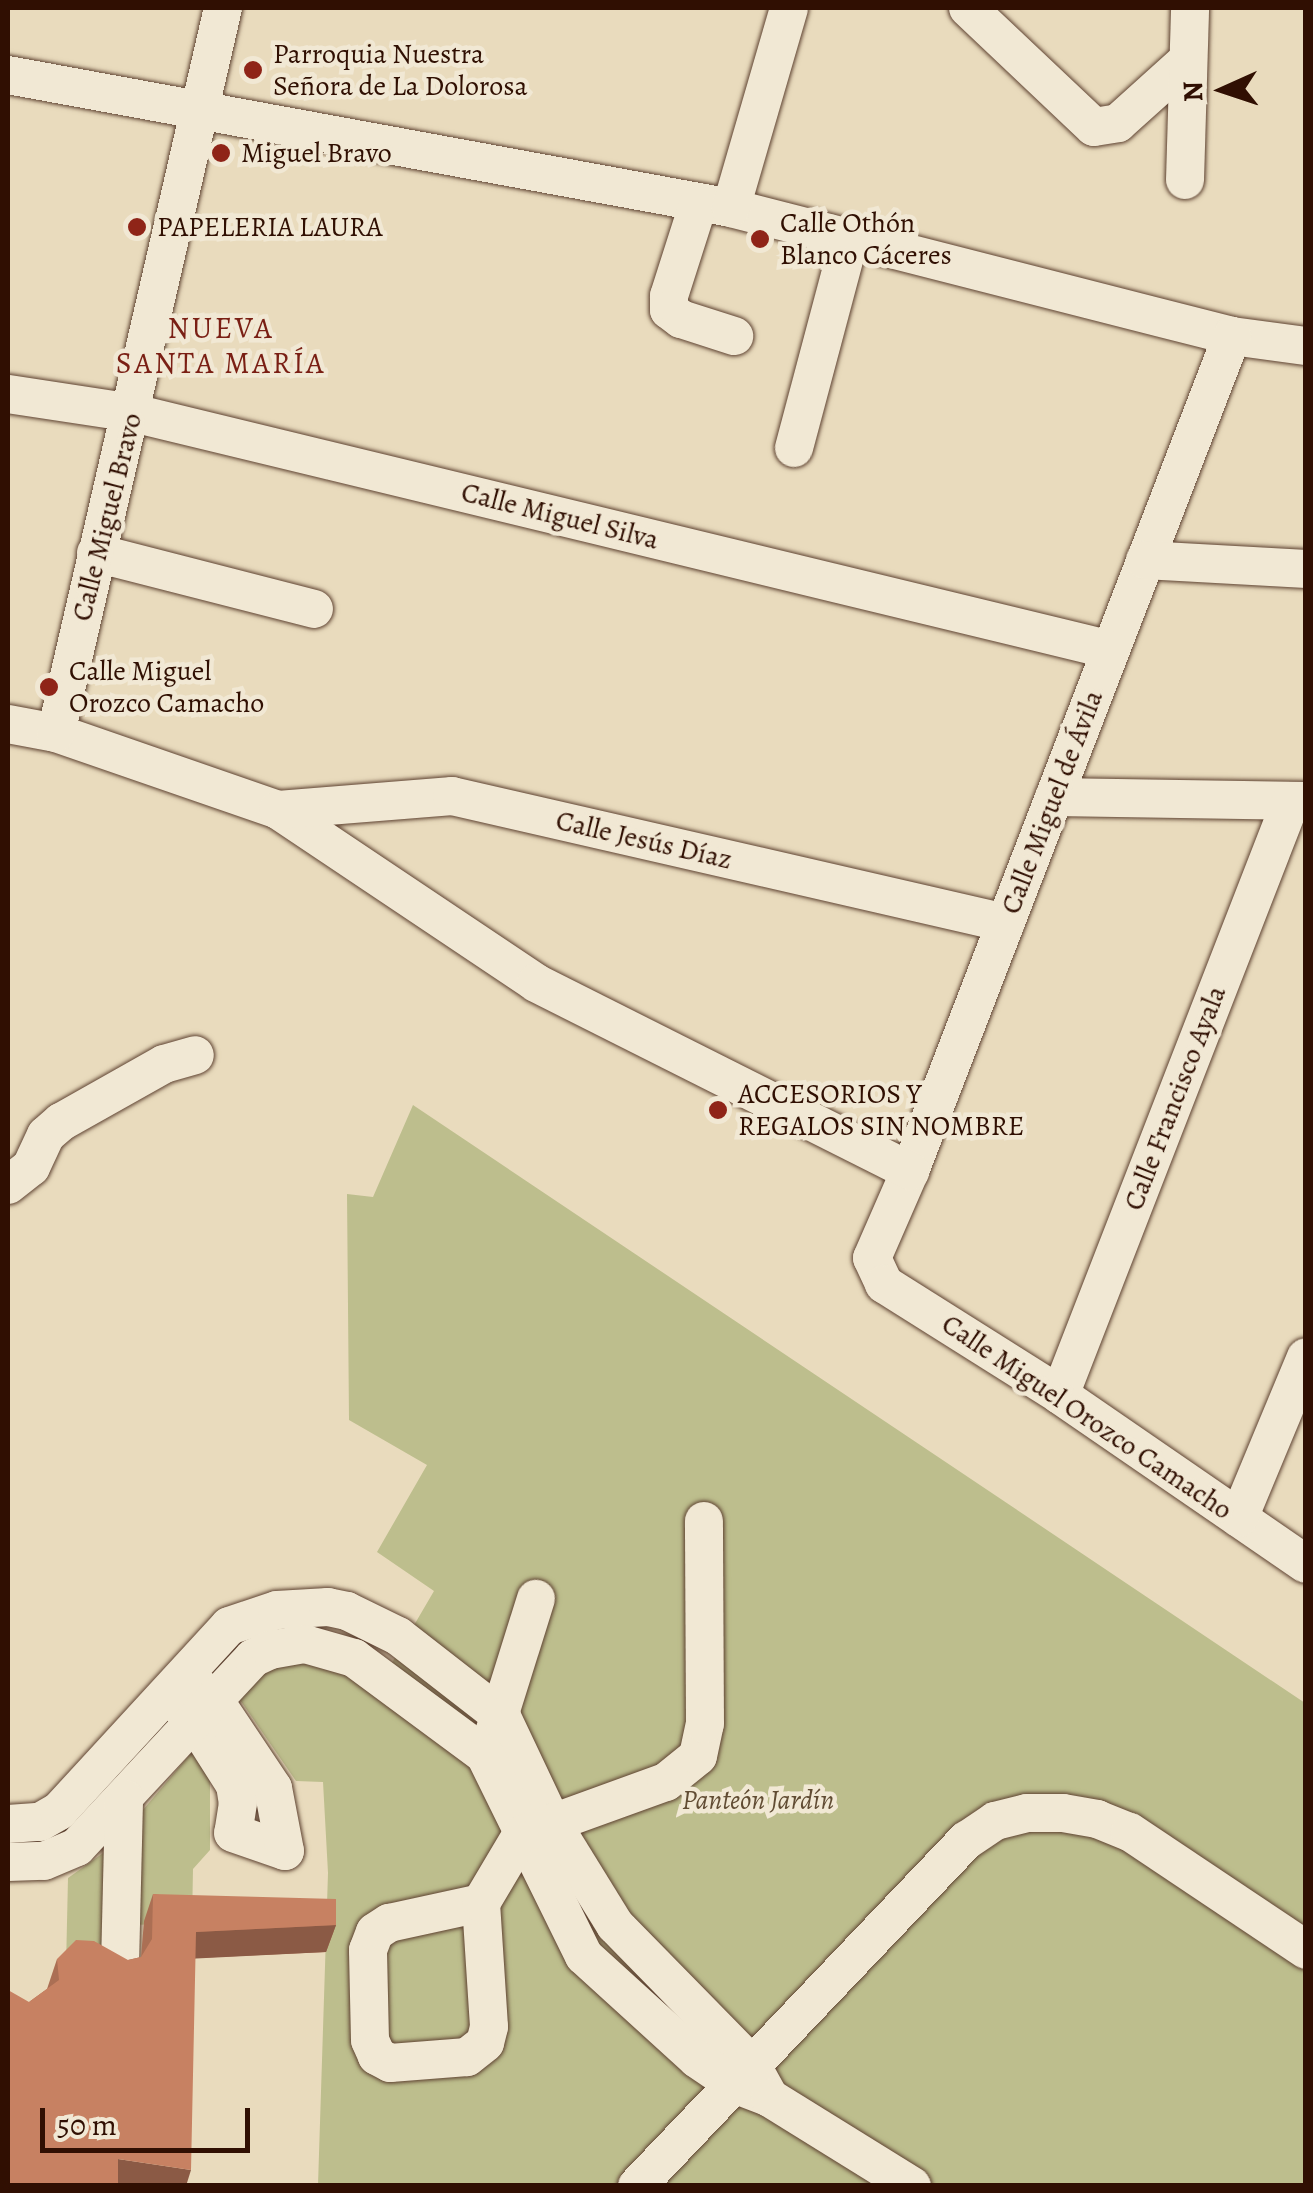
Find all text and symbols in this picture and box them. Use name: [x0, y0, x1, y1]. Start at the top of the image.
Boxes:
place label: Parroquia Nuestra Señora de La Dolorosa: [273, 37, 528, 103]
north arrow: [1173, 40, 1273, 140]
marker: Parroquia Nuestra Señora de La Dolorosa: [242, 59, 264, 81]
text: N: [1174, 80, 1213, 103]
place label: Miguel Bravo: [241, 136, 392, 170]
marker: Miguel Bravo: [210, 142, 232, 164]
place label: Calle Othón Blanco Cáceres: [780, 206, 952, 272]
place label: PAPELERIA LAURA: [157, 210, 383, 244]
marker: PAPELERIA LAURA: [126, 216, 148, 238]
marker: Calle Othón Blanco Cáceres: [749, 228, 771, 250]
district label: NUEVA SANTA MARÍA: [116, 310, 326, 380]
street label: Calle Miguel Bravo: [65, 410, 149, 624]
street label: Calle Miguel Silva: [458, 475, 662, 557]
place label: Calle Miguel Orozco Camacho: [69, 654, 264, 720]
marker: Calle Miguel Orozco Camacho: [38, 676, 60, 698]
street label: Calle Miguel de Ávila: [994, 685, 1110, 919]
street label: Calle Jesús Díaz: [553, 803, 735, 877]
street label: Calle Francisco Ayala: [1117, 981, 1233, 1215]
place label: ACCESORIOS Y REGALOS SIN NOMBRE: [738, 1077, 1024, 1143]
marker: ACCESORIOS Y REGALOS SIN NOMBRE: [707, 1099, 729, 1121]
street label: Calle Miguel Orozco Camacho: [935, 1307, 1239, 1527]
park label: Panteón Jardín: [682, 1783, 834, 1817]
scale bar: [45, 2088, 255, 2150]
text: 50 m: [57, 2105, 117, 2145]

